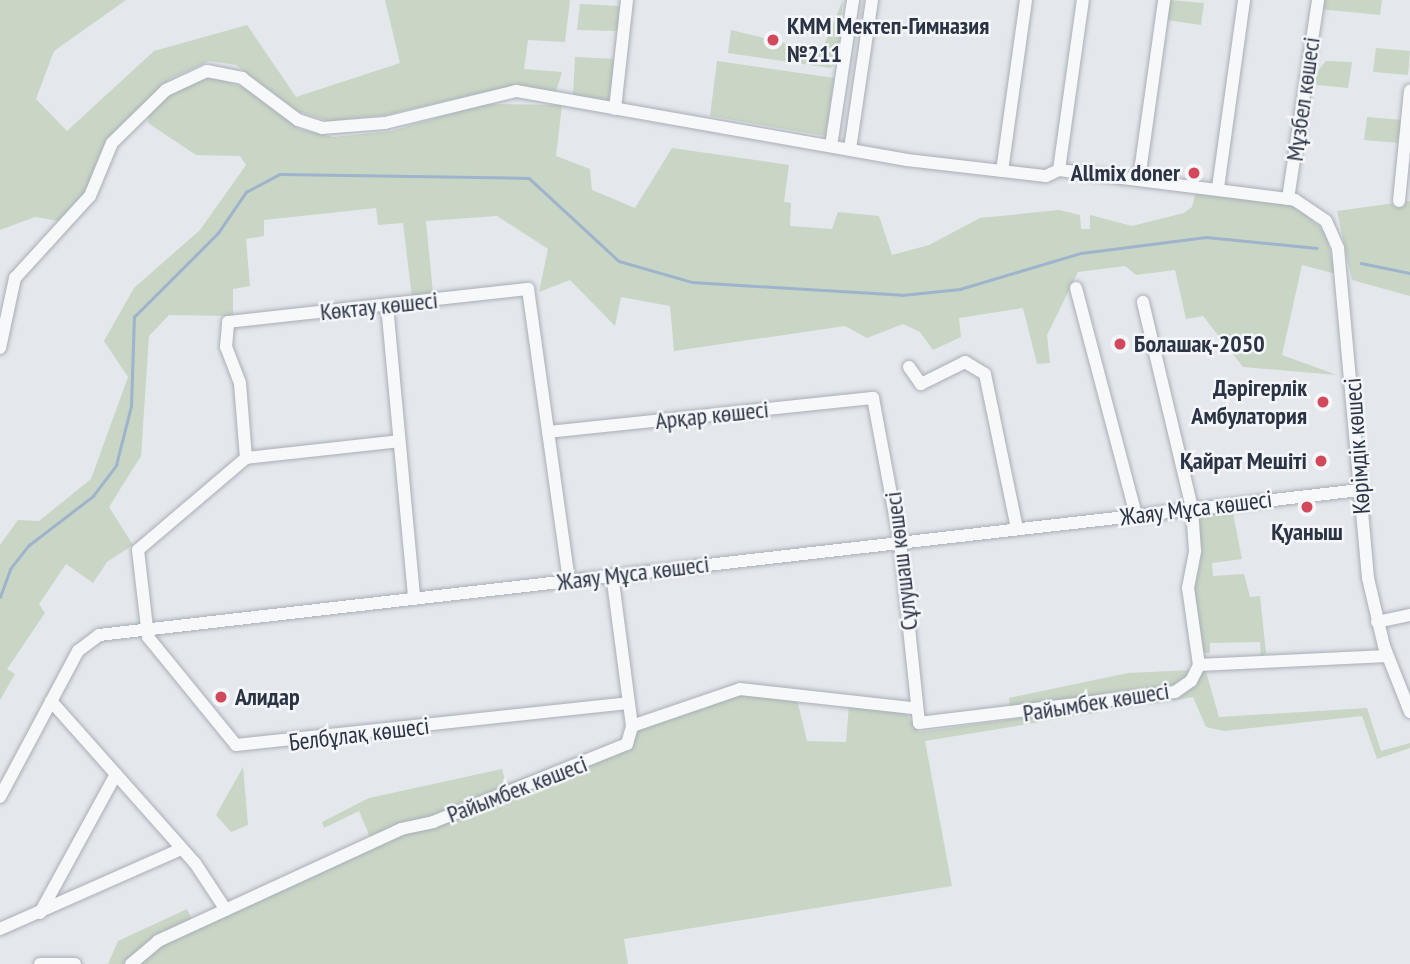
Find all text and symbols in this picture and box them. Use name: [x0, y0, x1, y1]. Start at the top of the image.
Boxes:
place label: КММ Мектеп-Гимназия №211: [787, 12, 989, 68]
marker: КММ Мектеп-Гимназия №211: [765, 32, 781, 48]
street label: Мұзбел көшесі: [1280, 35, 1326, 163]
place label: Allmix doner: [1070, 159, 1180, 187]
marker: Allmix doner: [1186, 165, 1202, 181]
street label: Көктау көшесі: [318, 285, 440, 327]
place label: Болашақ-2050: [1134, 330, 1265, 358]
marker: Болашақ-2050: [1112, 336, 1128, 352]
place label: Дәрігерлік Амбулатория: [1191, 374, 1307, 430]
street label: Көрімдік көшесі: [1338, 377, 1376, 515]
marker: Дәрігерлік Амбулатория: [1313, 392, 1333, 412]
street label: Арқар көшесі: [654, 395, 770, 435]
place label: Қайрат Мешіті: [1179, 447, 1307, 475]
marker: Қайрат Мешіті: [1313, 453, 1329, 469]
street label: Жаяу Мұса көшесі: [1118, 484, 1274, 532]
street label: Сұлушаш көшесі: [878, 490, 924, 632]
marker: Қуаныш: [1299, 499, 1315, 515]
place label: Қуаныш: [1271, 518, 1343, 546]
street label: Жаяу Мұса көшесі: [555, 549, 711, 597]
street label: Райымбек көшесі: [1021, 676, 1171, 728]
place label: Алидар: [235, 683, 300, 711]
marker: Алидар: [213, 689, 229, 705]
street label: Белбұлақ көшесі: [287, 711, 431, 757]
street label: Райымбек көшесі: [443, 749, 591, 829]

